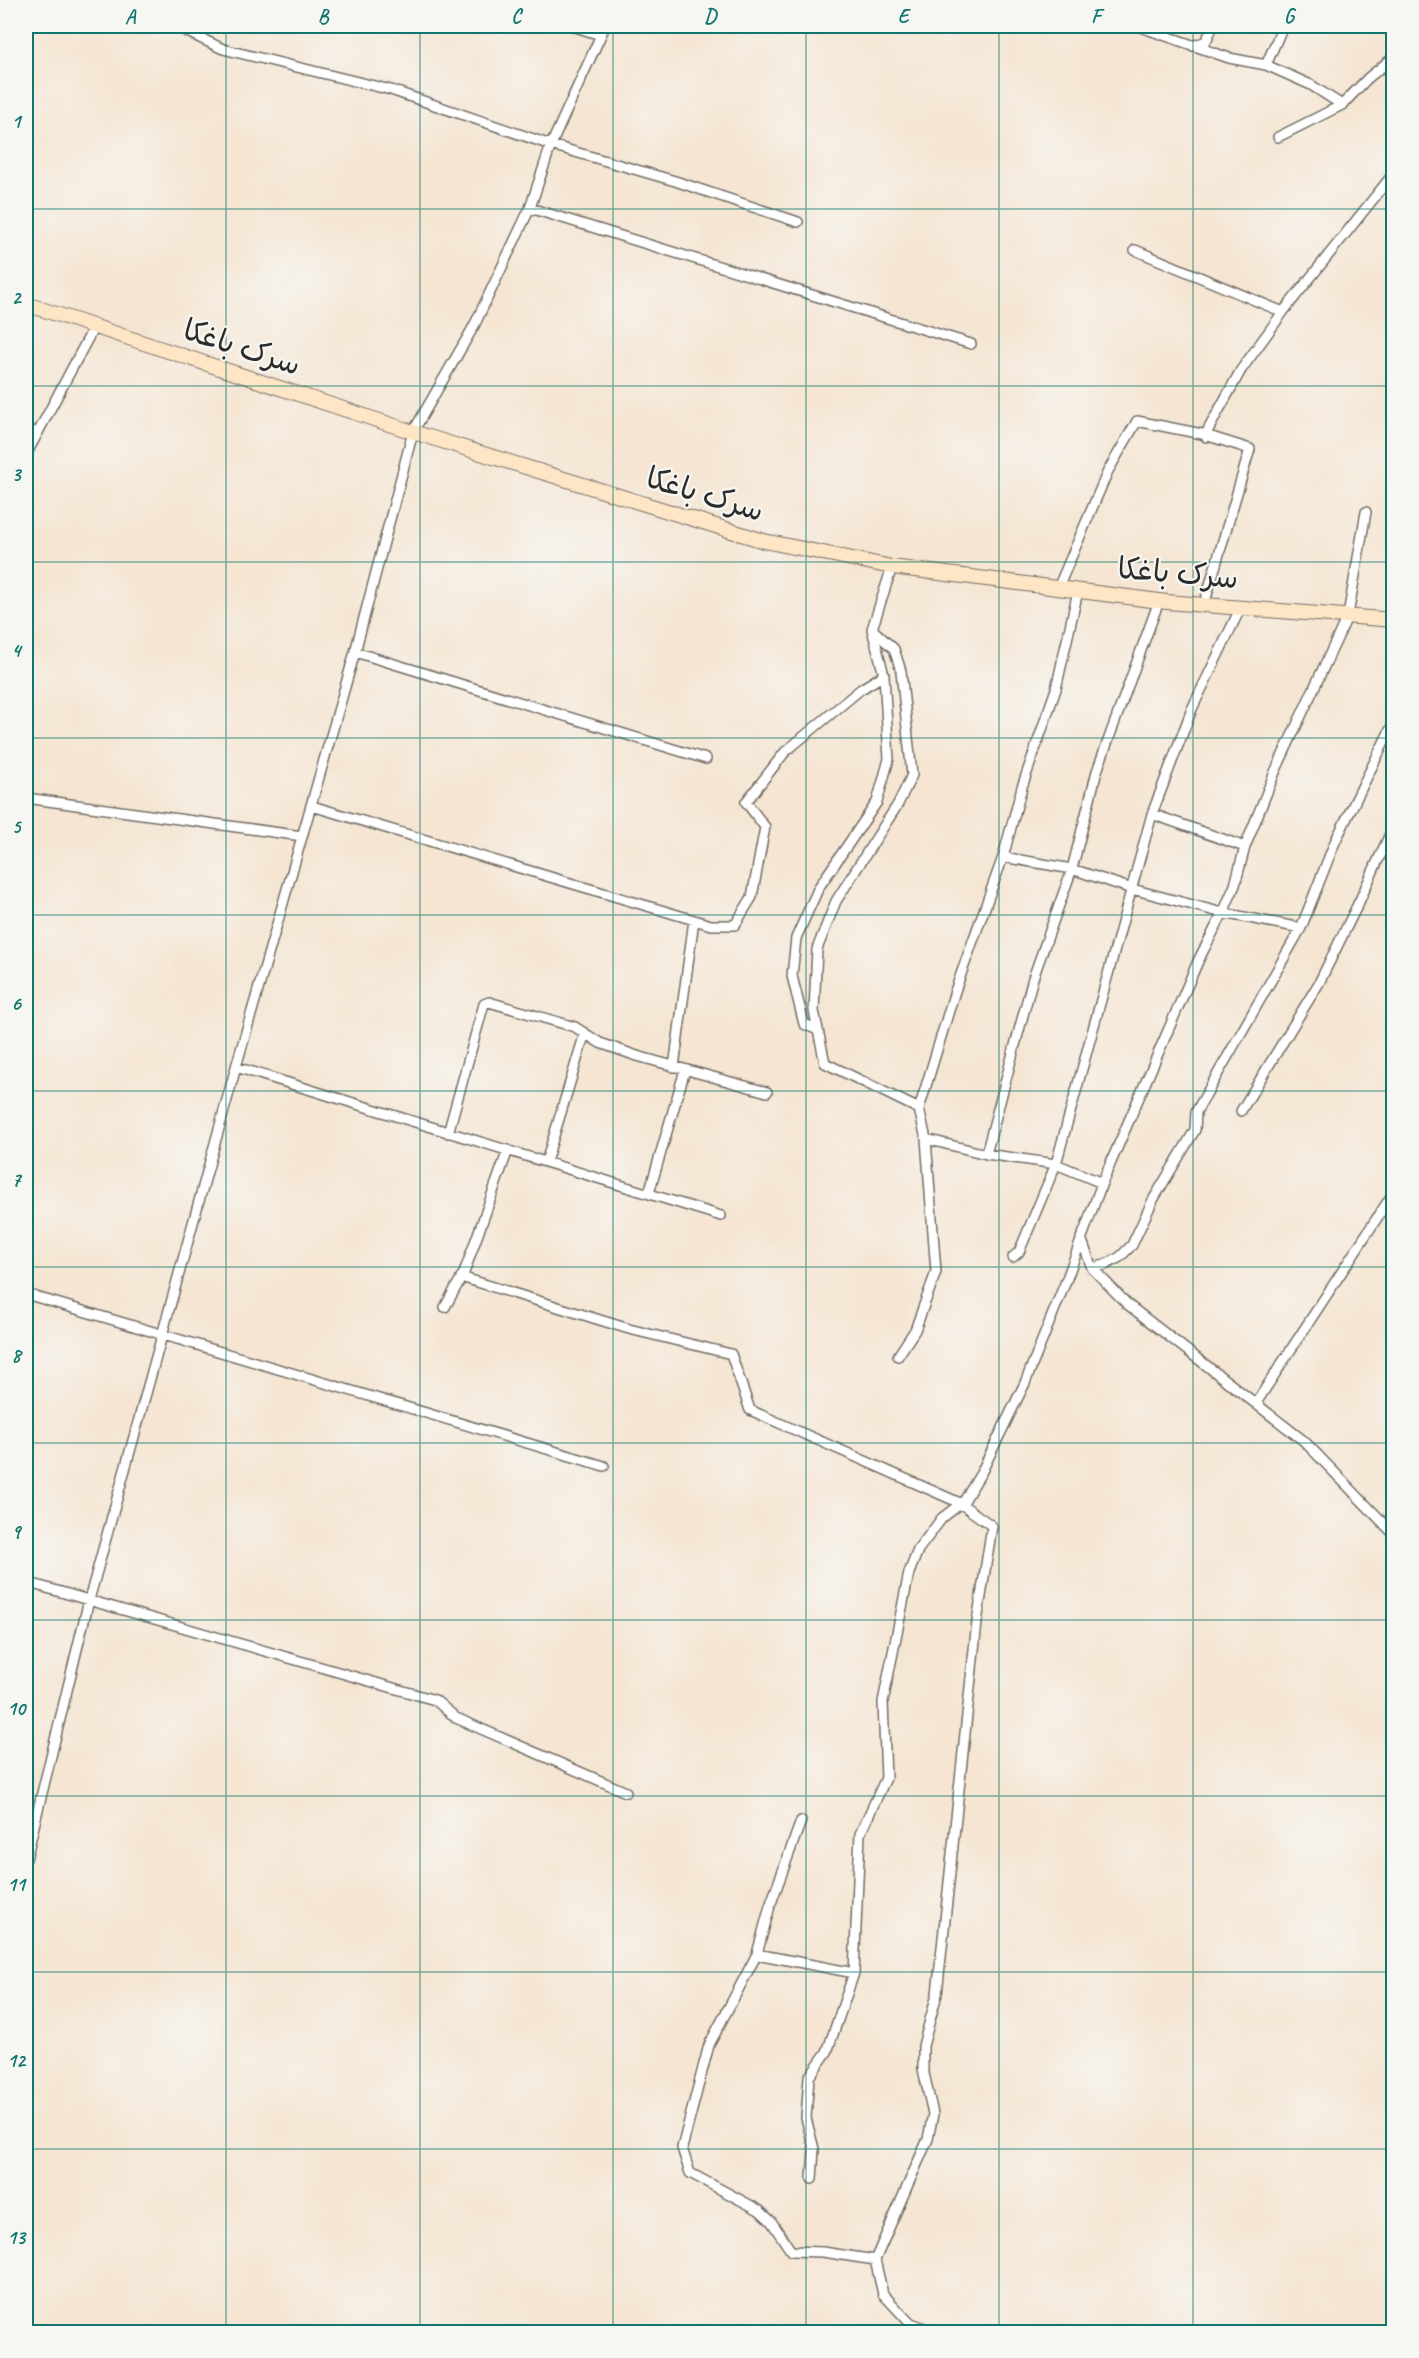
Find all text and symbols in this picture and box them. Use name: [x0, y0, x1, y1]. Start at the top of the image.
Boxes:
text: A: [125, 4, 137, 29]
text: B: [318, 4, 330, 29]
text: C: [511, 4, 523, 29]
text: D: [704, 4, 718, 29]
text: E: [898, 4, 912, 29]
text: F: [1091, 4, 1105, 29]
text: G: [1284, 4, 1297, 29]
text: 1: [12, 109, 23, 134]
text: 2: [12, 285, 23, 310]
street label: سرک باغکا: [179, 310, 305, 384]
street label: سرک باغکا: [642, 458, 768, 530]
text: 3: [12, 462, 23, 487]
street label: سرک باغکا: [1116, 549, 1240, 597]
text: 4: [12, 638, 24, 663]
text: 5: [12, 814, 23, 839]
text: 6: [11, 991, 22, 1016]
text: 7: [12, 1167, 23, 1192]
text: 8: [12, 1343, 24, 1368]
text: 9: [12, 1519, 23, 1544]
text: 10: [7, 1696, 27, 1721]
text: 11: [7, 1872, 27, 1897]
text: 12: [7, 2048, 27, 2073]
text: 13: [7, 2225, 27, 2250]

